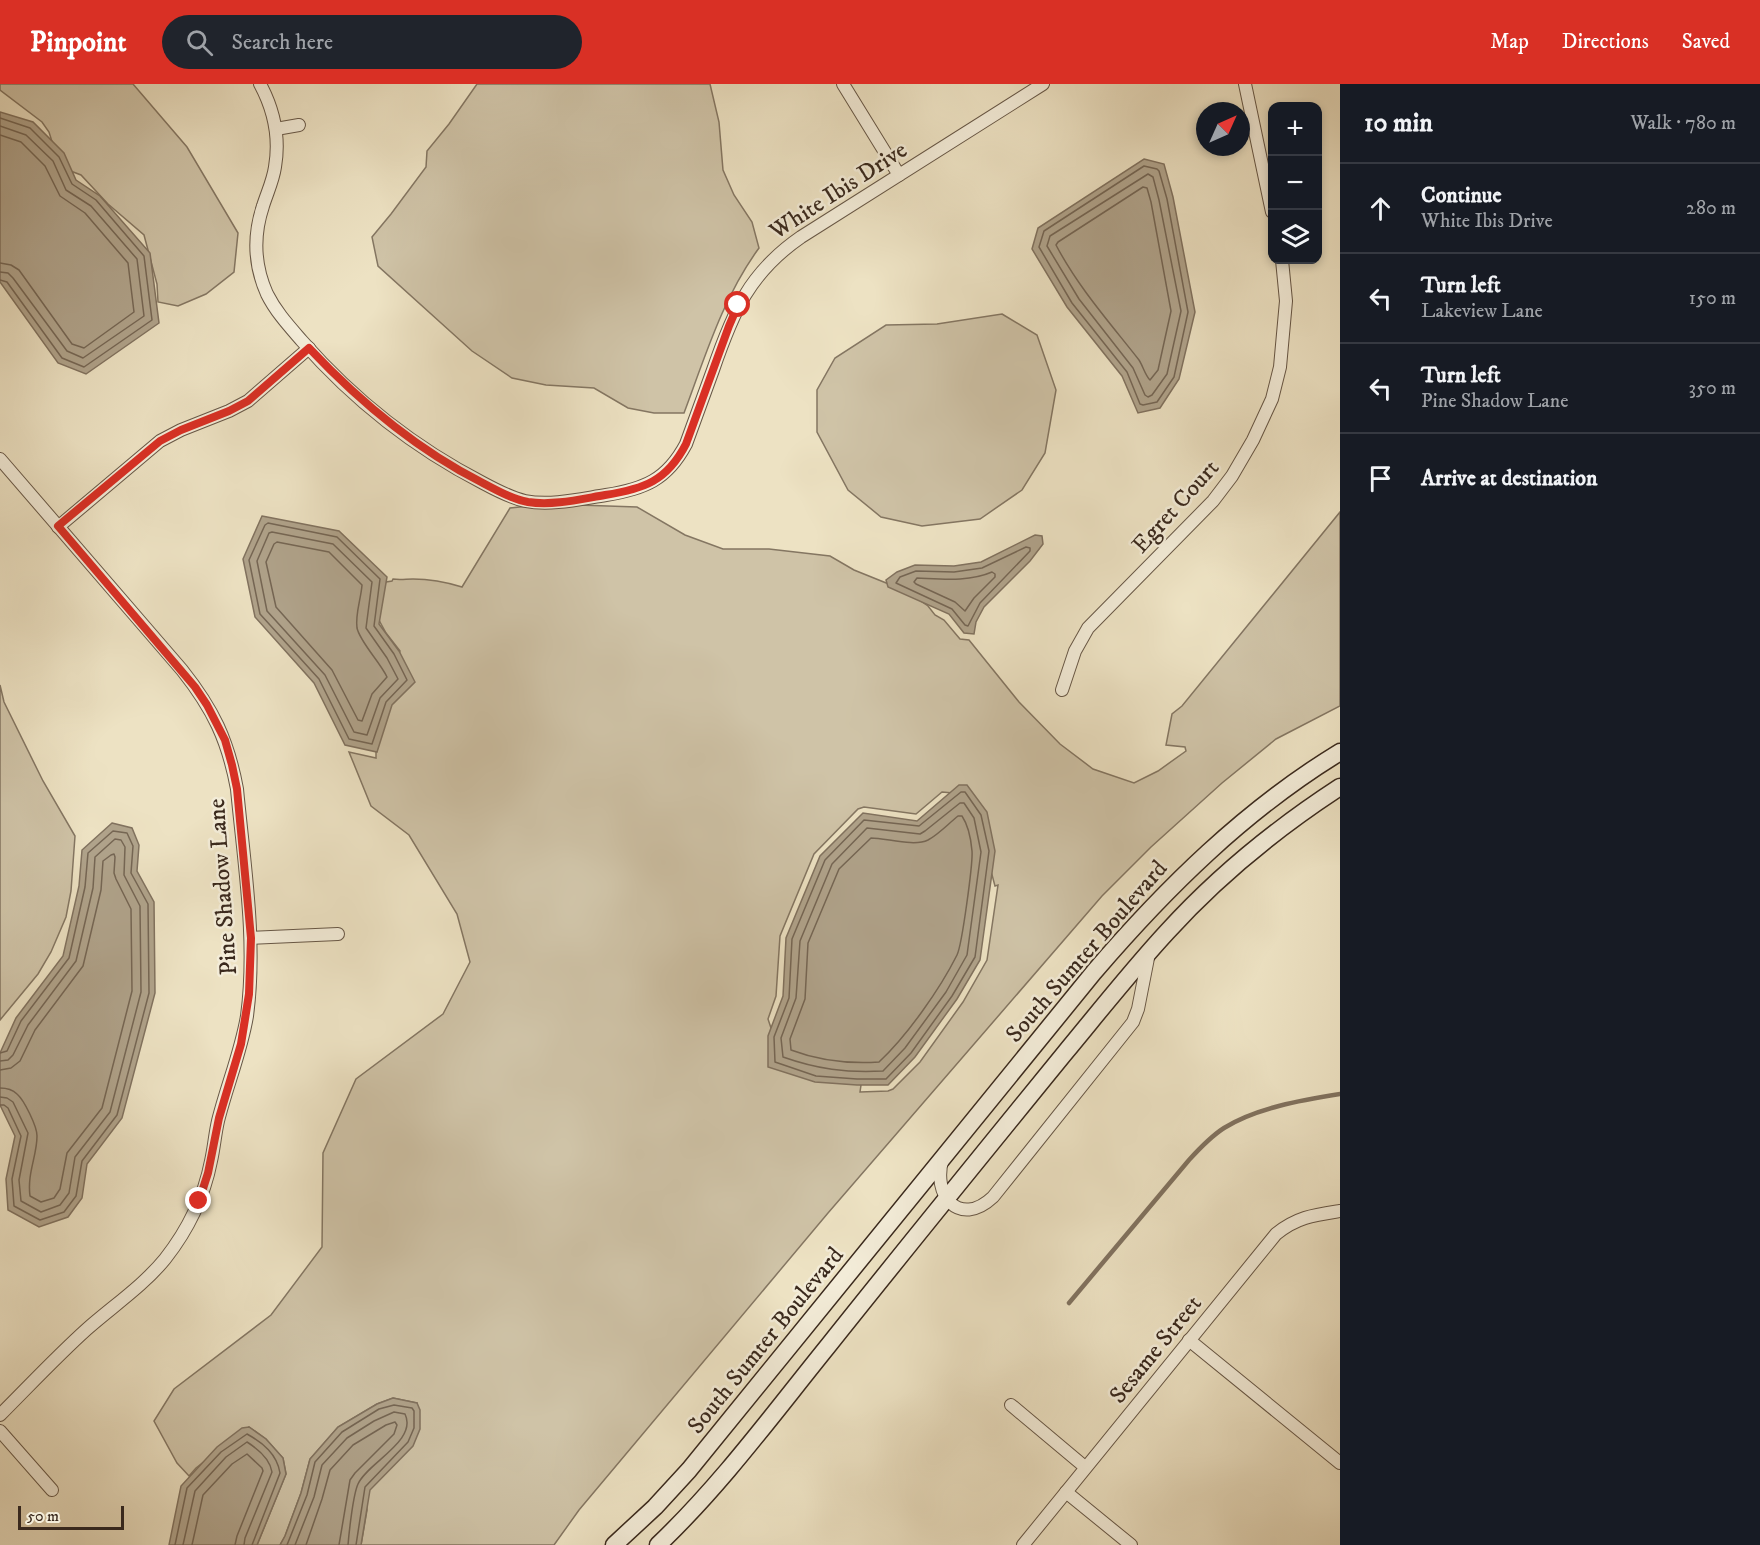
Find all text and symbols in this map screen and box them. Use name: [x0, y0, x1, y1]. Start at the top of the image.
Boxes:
search box: [162, 15, 582, 69]
text: Pinpoint: [30, 25, 126, 60]
icon: search: [183, 26, 216, 59]
text: Search here: [231, 29, 333, 56]
text: Map: [1490, 29, 1529, 55]
text: Directions: [1562, 29, 1649, 55]
text: Saved: [1682, 29, 1730, 55]
north arrow: [1196, 102, 1250, 156]
map controls: [1268, 102, 1322, 264]
button: +: [1268, 102, 1322, 156]
text: 10 min: [1364, 107, 1433, 140]
text: Walk · 780 m: [1630, 111, 1736, 136]
street label: White Ibis Drive: [763, 135, 913, 247]
button: −: [1268, 156, 1322, 210]
text: Continue: [1421, 182, 1502, 209]
icon: ahead: [1364, 192, 1397, 225]
text: 280 m: [1686, 196, 1736, 221]
text: White Ibis Drive: [1421, 209, 1553, 234]
button: layers: [1268, 210, 1322, 264]
text: Turn left: [1421, 272, 1501, 299]
icon: left: [1364, 282, 1397, 315]
text: 150 m: [1689, 286, 1736, 311]
route start: [724, 291, 750, 317]
text: Lakeview Lane: [1421, 299, 1543, 324]
text: Turn left: [1421, 362, 1501, 389]
icon: left: [1364, 372, 1397, 405]
text: 350 m: [1689, 376, 1736, 401]
text: Pine Shadow Lane: [1421, 389, 1569, 414]
street label: Egret Court: [1126, 453, 1226, 560]
icon: arrive: [1364, 462, 1397, 495]
text: Arrive at destination: [1421, 465, 1598, 492]
street label: Pine Shadow Lane: [202, 798, 244, 976]
street label: South Sumter Boulevard: [999, 854, 1174, 1049]
route end: [185, 1187, 211, 1213]
street label: South Sumter Boulevard: [681, 1241, 850, 1440]
street label: Sesame Street: [1103, 1289, 1209, 1410]
scale bar: [18, 1503, 124, 1530]
text: 50 m: [27, 1506, 59, 1526]

